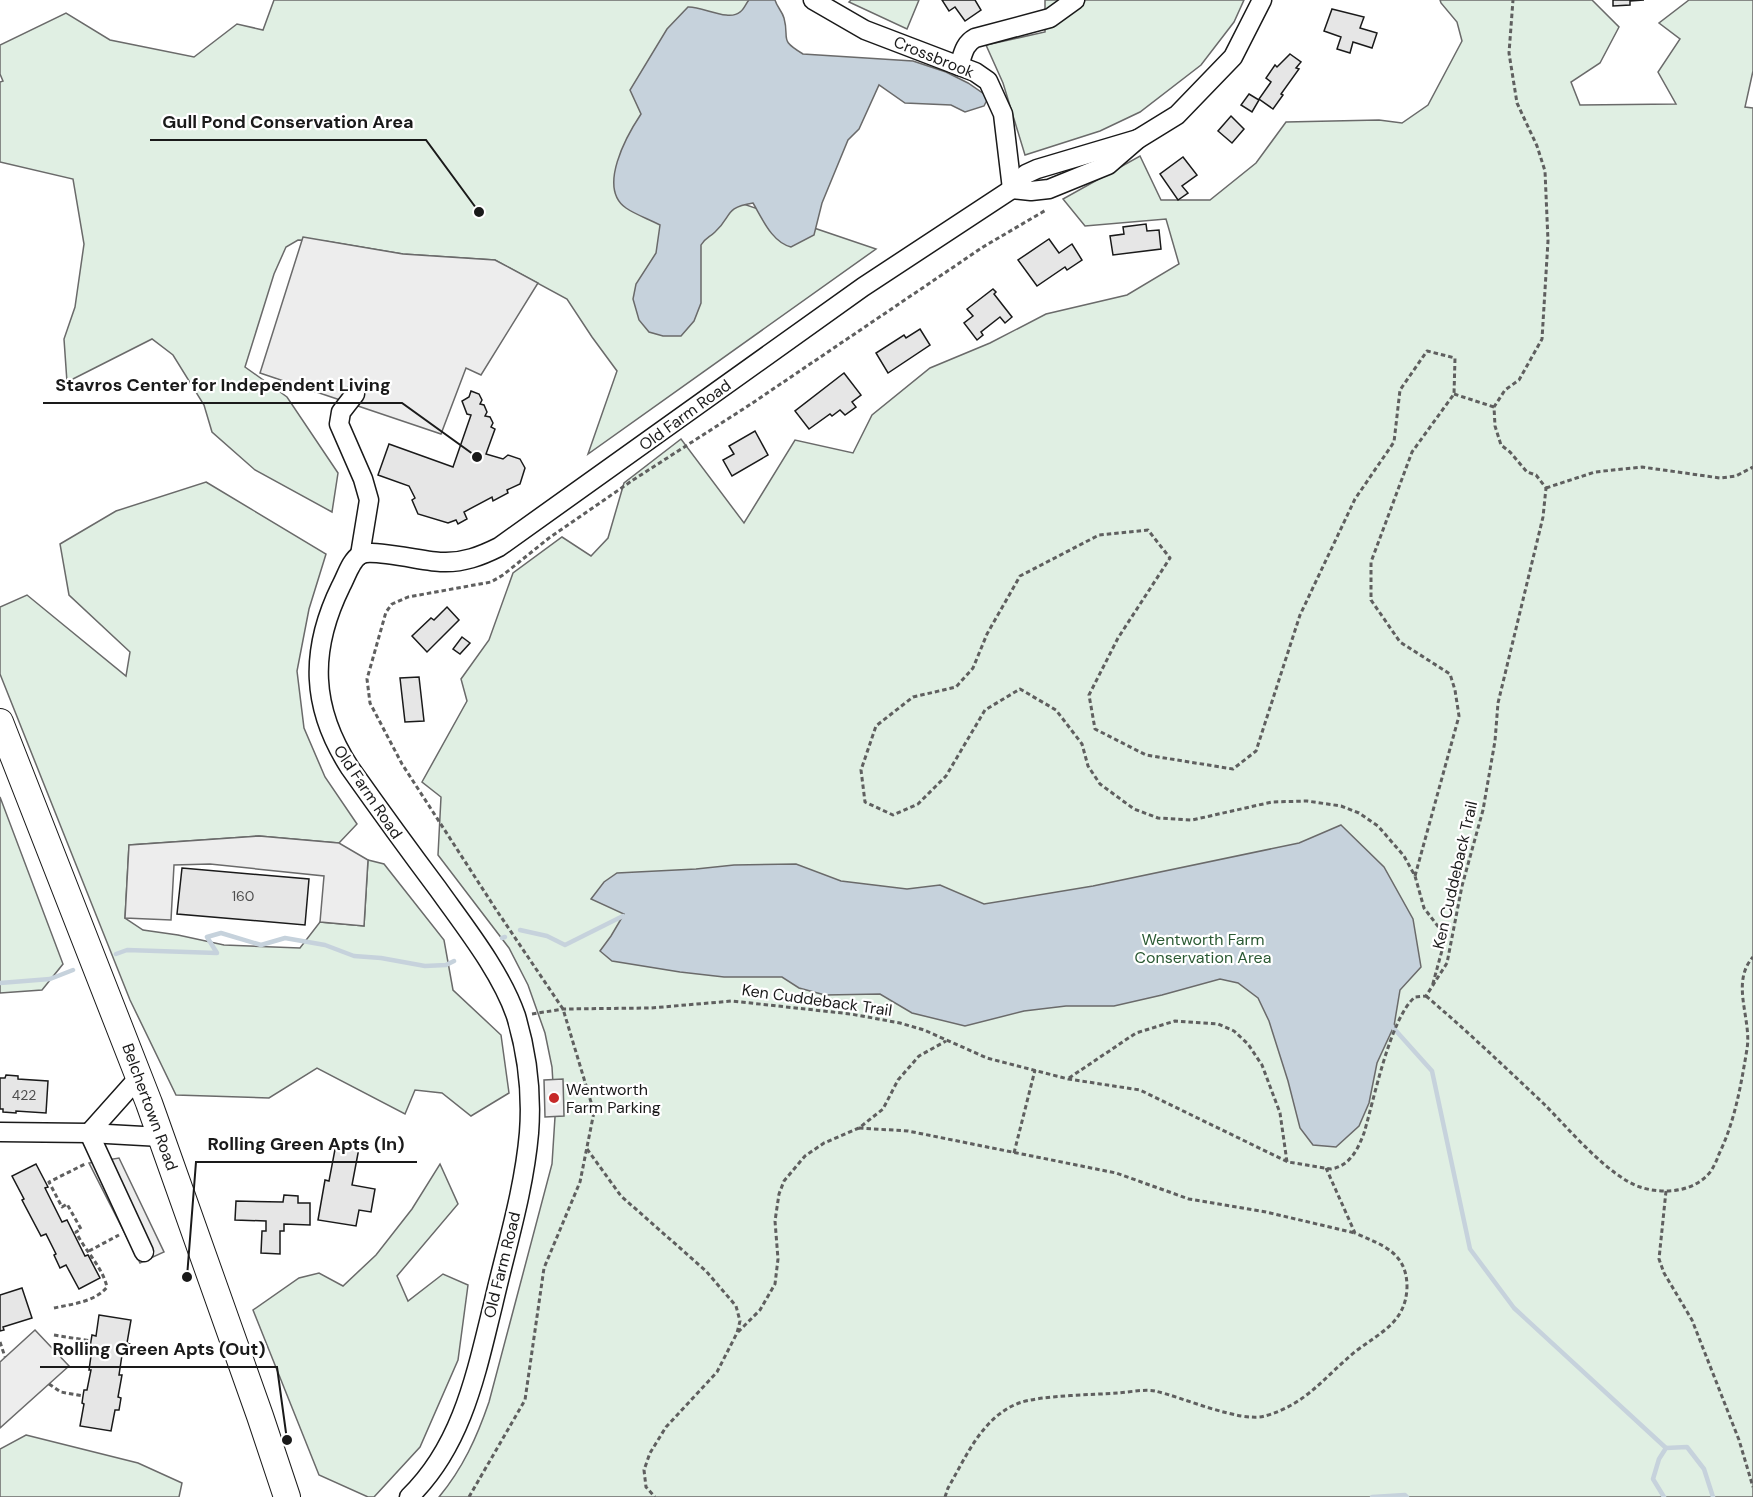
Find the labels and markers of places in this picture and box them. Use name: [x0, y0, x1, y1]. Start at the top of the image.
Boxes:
callout: Gull Pond Conservation Area: [150, 104, 426, 140]
callout: Stavros Center for Independent Living: [43, 367, 402, 403]
place label: Wentworth Farm Parking: [566, 1079, 661, 1118]
marker: Wentworth Farm Parking: [547, 1091, 561, 1105]
callout: Rolling Green Apts (In): [196, 1126, 417, 1162]
callout: Rolling Green Apts (Out): [40, 1331, 277, 1367]

